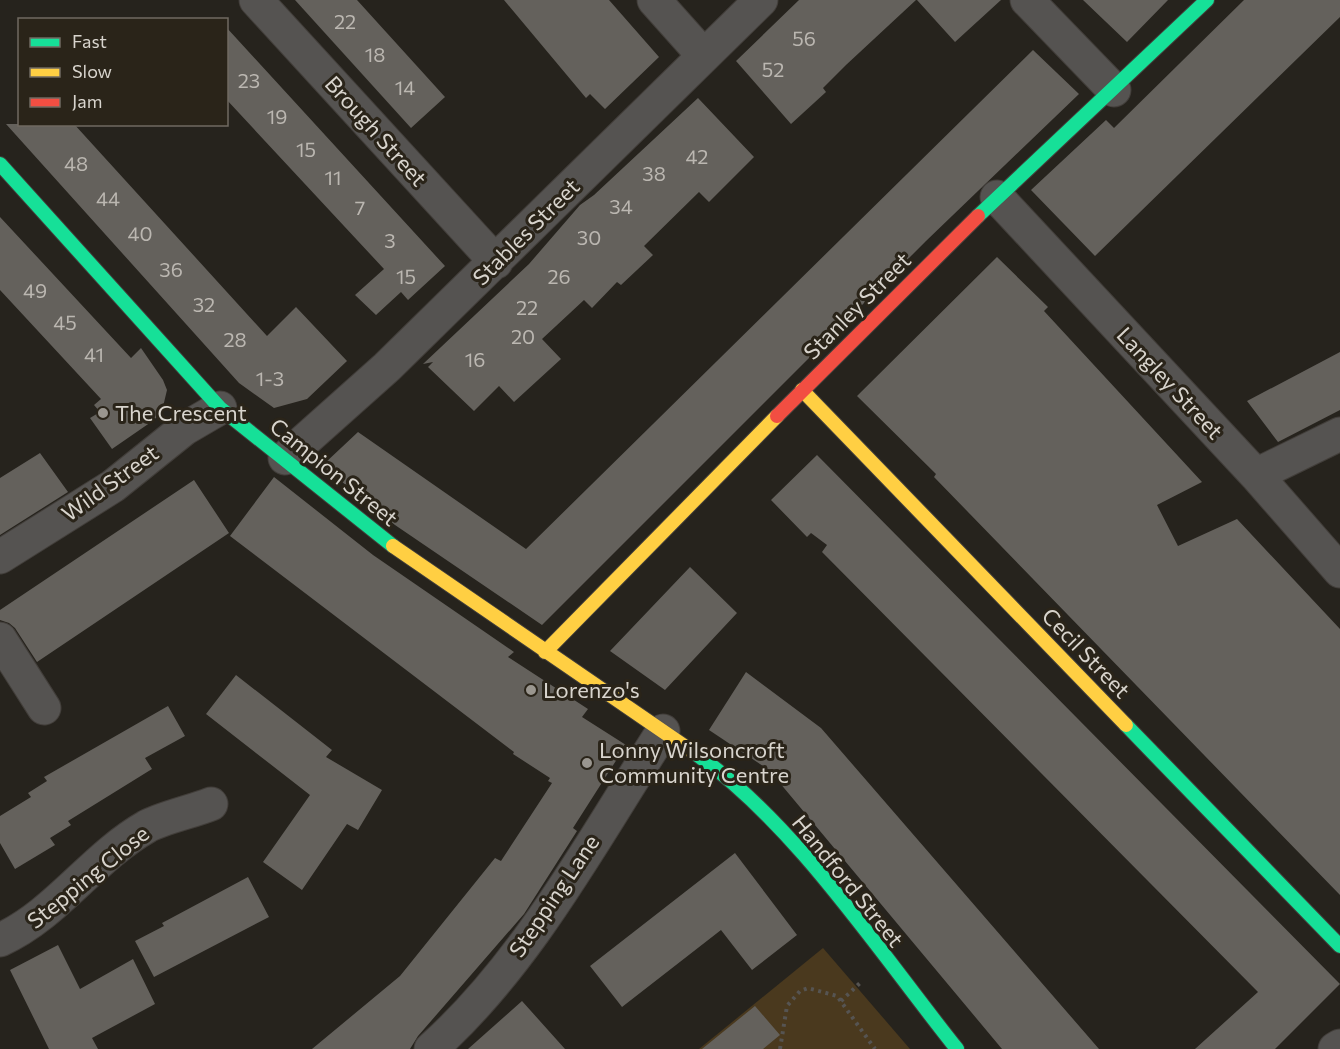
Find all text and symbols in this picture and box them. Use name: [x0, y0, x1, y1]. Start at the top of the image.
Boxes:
house number: 22: [334, 9, 356, 33]
legend: [18, 18, 228, 126]
house number: 56: [792, 26, 816, 50]
text: Fast: [72, 30, 107, 52]
house number: 18: [365, 42, 385, 66]
house number: 52: [762, 57, 784, 81]
text: Slow: [72, 60, 112, 82]
house number: 23: [238, 68, 260, 92]
street label: Brough Street: [320, 70, 433, 191]
house number: 14: [395, 75, 415, 99]
text: Jam: [72, 90, 102, 112]
house number: 19: [267, 104, 287, 128]
house number: 15: [296, 137, 316, 161]
house number: 42: [686, 144, 708, 168]
house number: 48: [64, 151, 88, 175]
house number: 38: [642, 161, 666, 185]
house number: 11: [324, 165, 342, 189]
street label: Stables Street: [467, 173, 585, 291]
house number: 44: [96, 186, 120, 210]
house number: 34: [609, 194, 633, 218]
house number: 7: [355, 195, 365, 219]
house number: 40: [127, 221, 153, 245]
house number: 30: [577, 225, 601, 249]
house number: 3: [384, 228, 396, 252]
street label: Stanley Street: [797, 246, 916, 365]
house number: 36: [159, 257, 183, 281]
house number: 15: [396, 264, 416, 288]
house number: 26: [547, 264, 571, 288]
house number: 49: [23, 278, 47, 302]
house number: 32: [193, 292, 215, 316]
house number: 22: [516, 295, 538, 319]
house number: 45: [53, 310, 77, 334]
street label: Langley Street: [1112, 321, 1229, 444]
house number: 20: [511, 324, 535, 348]
house number: 28: [223, 327, 247, 351]
house number: 41: [84, 342, 104, 366]
house number: 16: [465, 347, 485, 371]
house number: 1-3: [256, 366, 284, 390]
place label: The Crescent: [115, 399, 247, 426]
marker: The Crescent: [96, 406, 110, 420]
street label: Campion Street: [265, 412, 404, 531]
street label: Wild Street: [56, 439, 163, 527]
street label: Cecil Street: [1037, 602, 1136, 703]
place label: Lorenzo's: [543, 676, 640, 703]
marker: Lorenzo's: [524, 683, 538, 697]
place label: Lonny Wilsoncroft Community Centre: [599, 736, 789, 788]
marker: Lonny Wilsoncroft Community Centre: [580, 756, 594, 770]
street label: Handford Street: [787, 809, 910, 952]
street label: Stepping Close: [21, 819, 154, 934]
street label: Stepping Lane: [503, 829, 604, 962]

